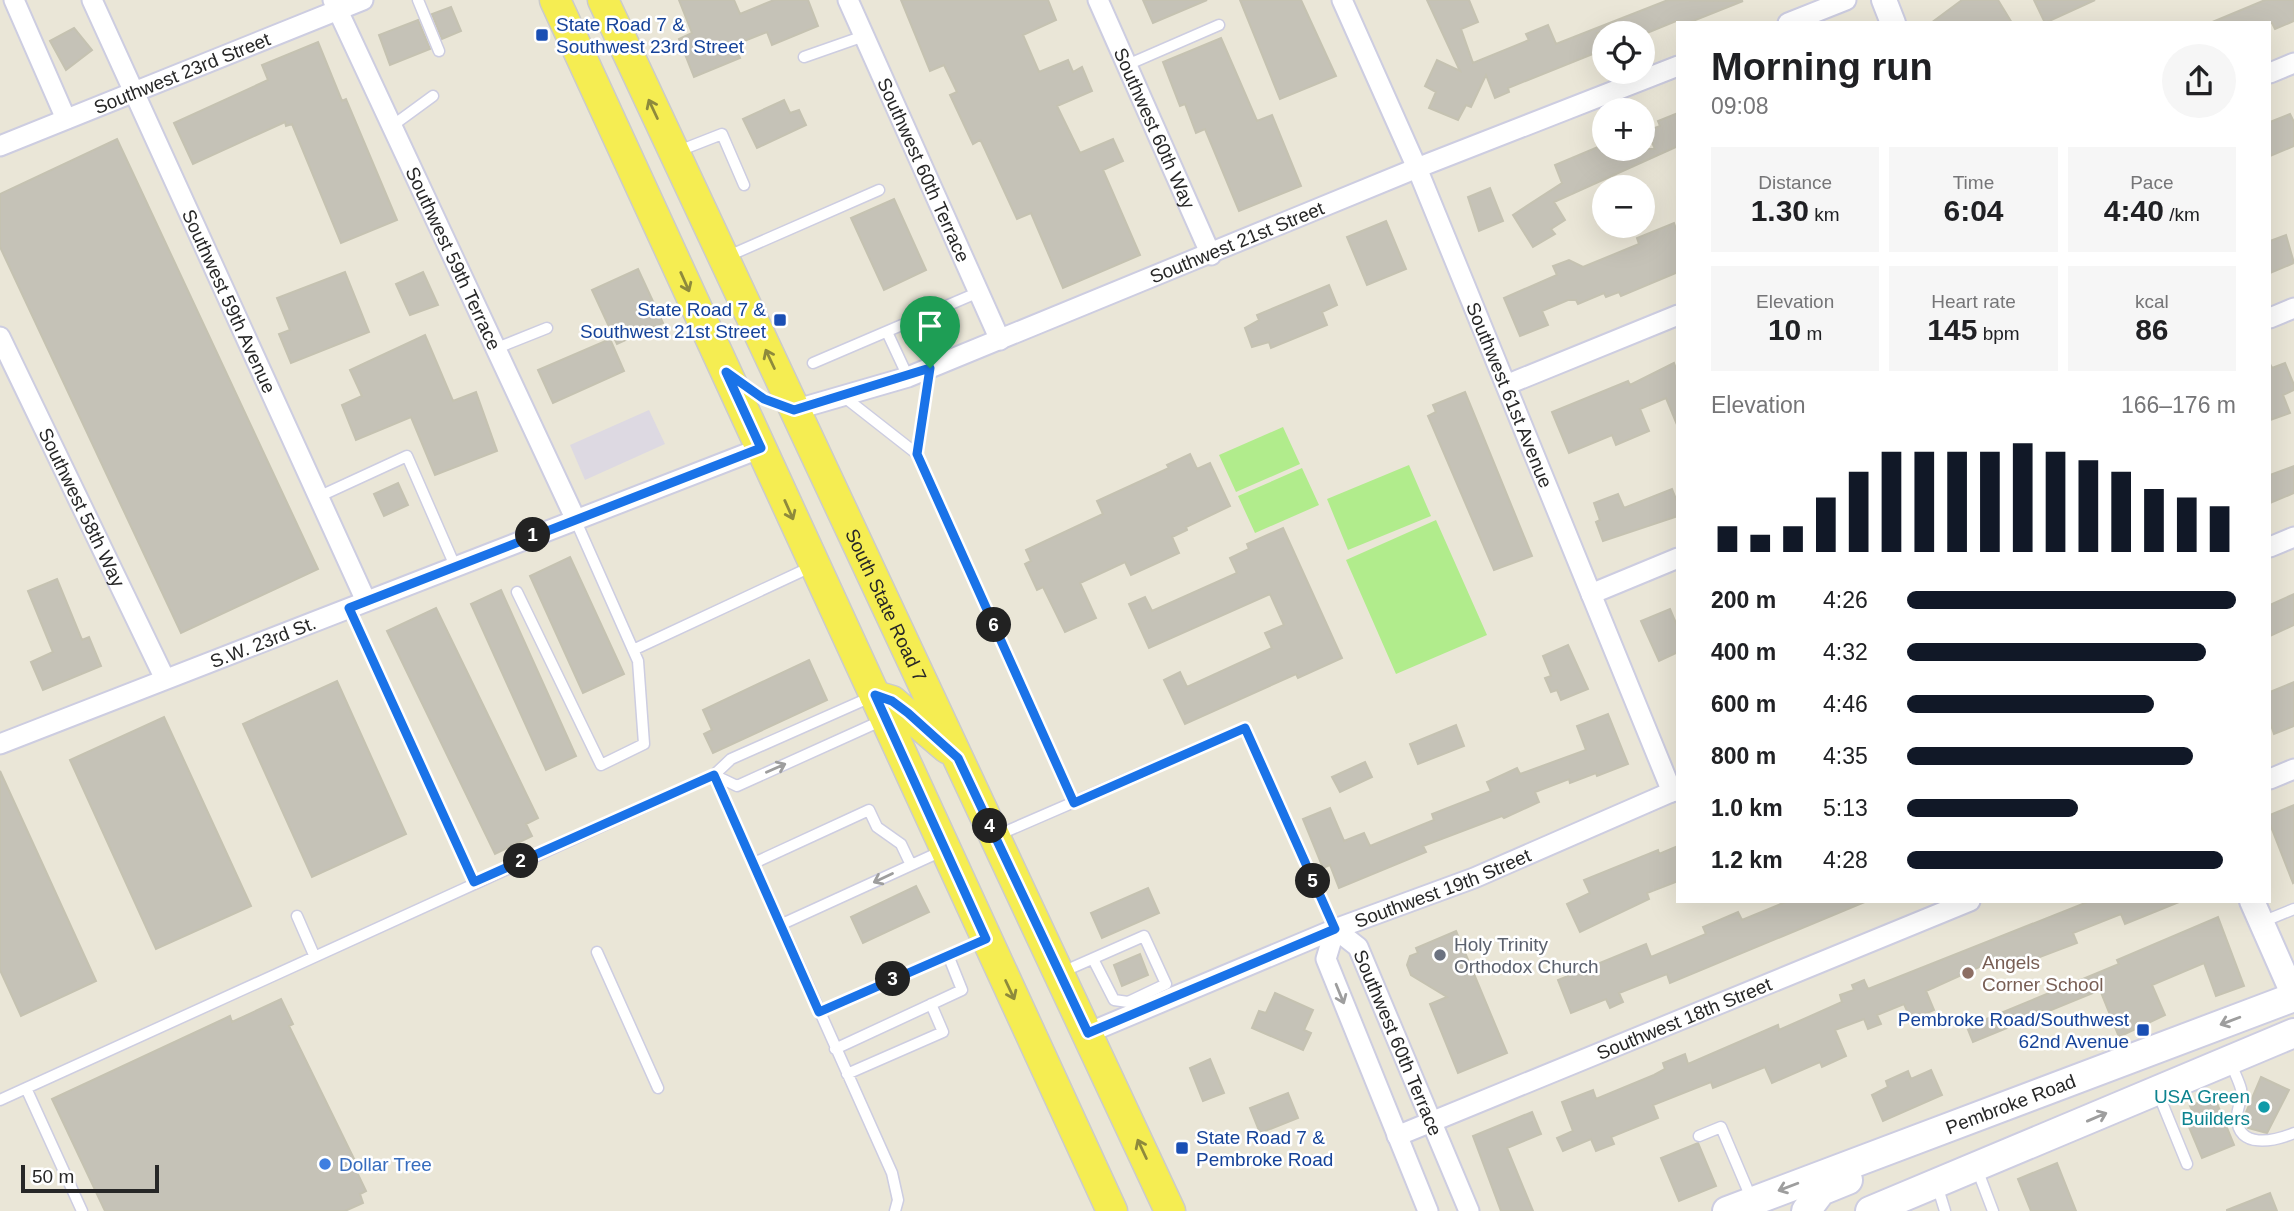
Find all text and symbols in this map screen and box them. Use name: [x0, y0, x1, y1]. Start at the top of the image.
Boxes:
place label: State Road 7 & Southwest 23rd Street: [556, 14, 745, 57]
map controls: [1592, 21, 1655, 238]
button: locate: [1592, 21, 1655, 84]
marker: State Road 7 & Southwest 23rd Street: [534, 27, 550, 43]
street label: Southwest 23rd Street: [91, 28, 274, 118]
button: share: [2162, 44, 2236, 118]
street label: Southwest 60th Way: [1109, 45, 1199, 212]
text: Morning run: [1711, 46, 1933, 88]
street label: Southwest 60th Terrace: [873, 75, 974, 265]
text: 09:08: [1711, 93, 1769, 119]
one-way arrow: [646, 98, 659, 119]
button: +: [1592, 98, 1655, 161]
street label: Southwest 59th Terrace: [401, 164, 505, 353]
text: Distance: [1758, 172, 1832, 193]
text: Time: [1953, 172, 1994, 193]
text: Pace: [2130, 172, 2173, 193]
button: −: [1592, 175, 1655, 238]
text: 1.30: [1751, 194, 1809, 227]
text: 6:04: [1943, 194, 2004, 227]
text: 4:40: [2104, 194, 2164, 227]
street label: Southwest 21st Street: [1147, 197, 1328, 288]
text: km: [1809, 204, 1840, 225]
text: /km: [2164, 204, 2200, 225]
street label: Southwest 59th Avenue: [178, 206, 280, 396]
one-way arrow: [679, 270, 692, 292]
text: Elevation: [1756, 291, 1834, 312]
text: Heart rate: [1931, 291, 2016, 312]
text: kcal: [2135, 291, 2169, 312]
pin: [900, 296, 960, 368]
place label: State Road 7 & Southwest 21st Street: [580, 299, 767, 342]
street label: Southwest 61st Avenue: [1462, 299, 1556, 491]
icon: arrive: [911, 307, 949, 345]
marker: State Road 7 & Southwest 21st Street: [772, 312, 788, 328]
text: 10: [1768, 313, 1801, 346]
text: 145: [1927, 313, 1977, 346]
text: 86: [2135, 313, 2169, 346]
text: m: [1801, 323, 1822, 344]
text: bpm: [1977, 323, 2020, 344]
one-way arrow: [763, 349, 776, 370]
text: Elevation: [1711, 392, 1806, 418]
text: 166–176 m: [2121, 392, 2236, 418]
street label: Southwest 58th Way: [34, 425, 129, 591]
one-way arrow: [783, 499, 796, 520]
pin: 1: [516, 518, 550, 552]
text: 1: [527, 524, 538, 545]
street label: South State Road 7: [841, 526, 931, 685]
text: 200 m: [1711, 587, 1776, 613]
text: 4:26: [1823, 587, 1868, 613]
pin: 6: [976, 608, 1012, 642]
street label: S.W. 23rd St.: [207, 612, 319, 672]
text: 6: [988, 614, 999, 635]
text: 400 m: [1711, 639, 1776, 665]
text: 4:32: [1823, 639, 1868, 665]
text: 600 m: [1711, 691, 1776, 717]
text: 4:46: [1823, 691, 1868, 717]
text: 800 m: [1711, 743, 1776, 769]
text: 4:35: [1823, 743, 1868, 769]
one-way arrow: [765, 761, 787, 774]
text: 1.0 km: [1711, 795, 1783, 821]
text: 5:13: [1823, 795, 1868, 821]
pin: 4: [972, 808, 1007, 844]
text: 4: [984, 815, 995, 836]
pin: 2: [504, 844, 538, 878]
street label: Southwest 19th Street: [1352, 844, 1535, 932]
text: 1.2 km: [1711, 847, 1783, 873]
text: 4:28: [1823, 847, 1868, 873]
text: 2: [515, 850, 526, 871]
pin: 5: [1296, 864, 1330, 898]
text: 5: [1307, 870, 1318, 891]
one-way arrow: [873, 871, 894, 885]
place label: Holy Trinity Orthodox Church: [1454, 934, 1599, 977]
street label: Southwest 60th Terrace: [1349, 947, 1446, 1139]
marker: Holy Trinity Orthodox Church: [1432, 947, 1448, 963]
place label: Angels Corner School: [1982, 952, 2103, 995]
pin: 3: [876, 962, 910, 996]
marker: Angels Corner School: [1960, 965, 1976, 981]
text: 3: [887, 968, 898, 989]
street label: Southwest 18th Street: [1593, 973, 1775, 1064]
one-way arrow: [1004, 979, 1017, 1001]
one-way arrow: [1334, 982, 1347, 1004]
place label: Pembroke Road/Southwest 62nd Avenue: [1898, 1009, 2130, 1052]
one-way arrow: [2220, 1016, 2242, 1028]
marker: Pembroke Road/Southwest 62nd Avenue: [2135, 1022, 2151, 1038]
street label: Pembroke Road: [1943, 1070, 2079, 1139]
place label: USA Green Builders: [2154, 1086, 2250, 1129]
marker: USA Green Builders: [2256, 1099, 2272, 1115]
one-way arrow: [2085, 1110, 2107, 1123]
place label: State Road 7 & Pembroke Road: [1196, 1127, 1333, 1170]
one-way arrow: [1134, 1139, 1148, 1160]
marker: State Road 7 & Pembroke Road: [1174, 1140, 1190, 1156]
place label: Dollar Tree: [339, 1154, 432, 1175]
marker: Dollar Tree: [317, 1156, 333, 1172]
scale bar: [21, 1162, 159, 1194]
text: 50 m: [32, 1166, 74, 1187]
one-way arrow: [1777, 1182, 1799, 1194]

